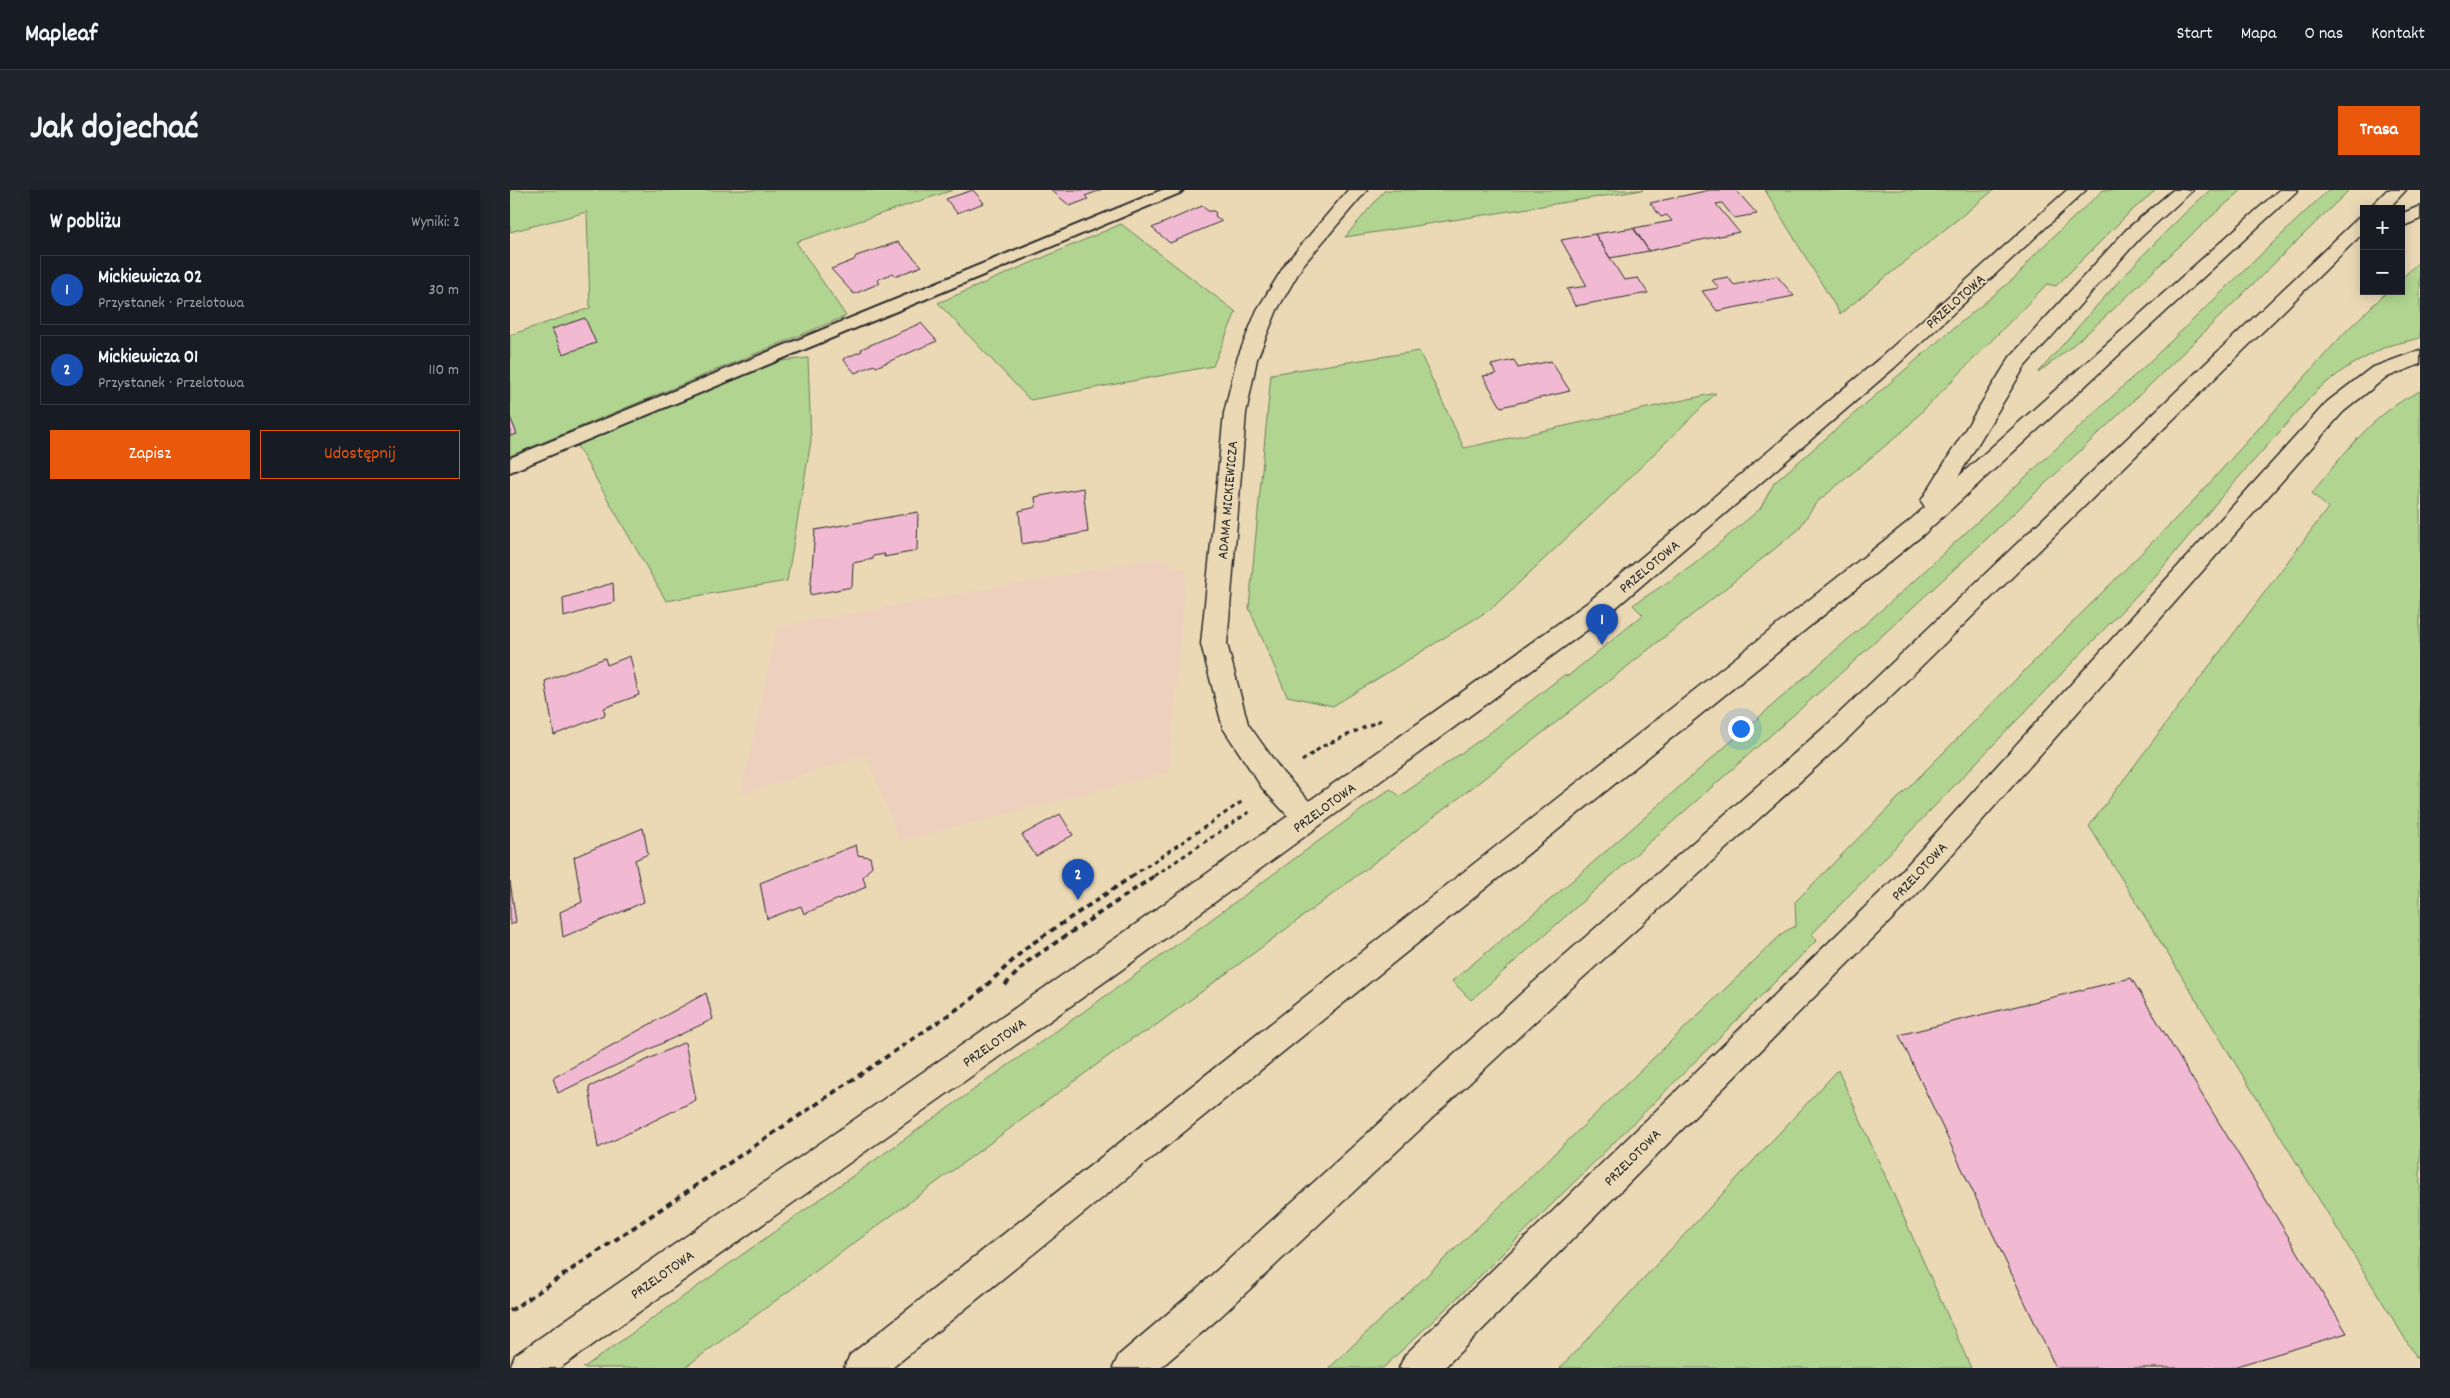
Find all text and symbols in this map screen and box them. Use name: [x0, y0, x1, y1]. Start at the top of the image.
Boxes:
text: Mapleaf: [25, 18, 97, 52]
text: Start: [2176, 22, 2213, 47]
text: Mapa: [2241, 22, 2276, 47]
text: O nas: [2304, 22, 2343, 47]
text: Kontakt: [2371, 22, 2425, 47]
text: Jak dojechać: [30, 105, 199, 155]
button: Trasa: [2338, 106, 2420, 155]
map controls: [2360, 205, 2405, 295]
button: +: [2360, 205, 2405, 250]
text: W pobliżu: [50, 208, 121, 238]
text: Wyniki: 2: [411, 211, 460, 234]
button: −: [2360, 250, 2405, 295]
text: Mickiewicza 02: [98, 265, 202, 292]
street label: PRZELOTOWA: [1922, 270, 1991, 335]
text: 1: [65, 279, 69, 302]
text: 30 m: [429, 279, 459, 302]
text: Przystanek · Przelotowa: [98, 292, 244, 315]
text: Mickiewicza 01: [98, 345, 198, 372]
text: 2: [64, 359, 71, 382]
text: 110 m: [429, 359, 459, 382]
text: Przystanek · Przelotowa: [98, 372, 244, 395]
button: Zapisz: [50, 430, 250, 479]
button: Udostępnij: [260, 430, 460, 479]
street label: ADAMA MICKIEWICZA: [1213, 440, 1245, 561]
street label: PRZELOTOWA: [1615, 535, 1686, 600]
pin: 1: [1586, 604, 1618, 645]
your location: [1728, 716, 1754, 742]
street label: PRZELOTOWA: [1289, 778, 1361, 839]
street label: PRZELOTOWA: [1887, 838, 1954, 907]
pin: 2: [1062, 859, 1094, 900]
street label: PRZELOTOWA: [959, 1013, 1032, 1074]
street label: PRZELOTOWA: [1600, 1125, 1667, 1192]
street label: PRZELOTOWA: [627, 1245, 700, 1306]

